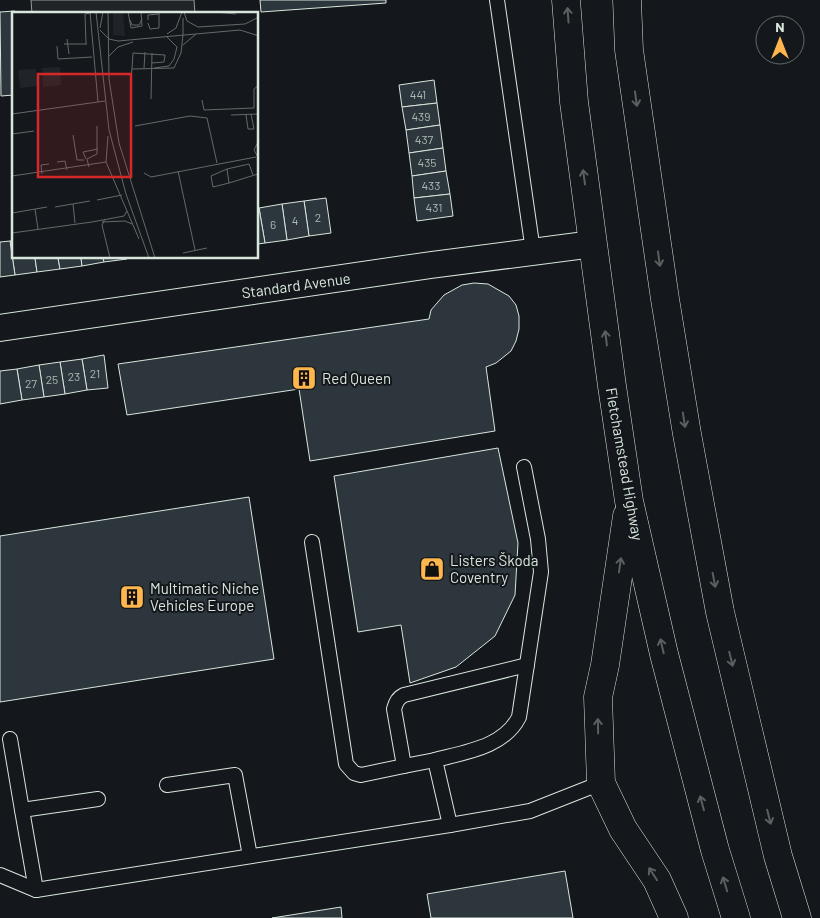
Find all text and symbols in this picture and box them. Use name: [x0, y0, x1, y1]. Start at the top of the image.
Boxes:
one-way arrow: [563, 7, 572, 23]
inset map: [12, 12, 259, 259]
north arrow: [755, 15, 805, 65]
text: N: [775, 18, 785, 35]
house number: 441: [410, 87, 426, 101]
one-way arrow: [631, 90, 641, 106]
house number: 439: [411, 109, 431, 123]
house number: 437: [415, 132, 434, 146]
house number: 435: [418, 155, 436, 169]
one-way arrow: [579, 169, 589, 185]
house number: 433: [422, 178, 440, 192]
house number: 431: [426, 200, 442, 214]
house number: 2: [315, 210, 321, 224]
house number: 4: [292, 213, 298, 227]
house number: 6: [270, 217, 276, 231]
one-way arrow: [654, 251, 664, 267]
street label: Standard Avenue: [240, 268, 352, 302]
one-way arrow: [600, 330, 610, 346]
building icon: Red Queen: [291, 365, 317, 391]
house number: 21: [90, 366, 100, 380]
house number: 23: [68, 369, 80, 383]
place label: Red Queen: [322, 369, 391, 387]
house number: 25: [46, 372, 58, 386]
house number: 27: [25, 376, 37, 390]
street label: Fletchamstead Highway: [603, 386, 647, 542]
one-way arrow: [680, 412, 690, 428]
place label: Listers Škoda Coventry: [450, 551, 538, 586]
shop icon: Listers Škoda Coventry: [419, 556, 445, 582]
one-way arrow: [615, 558, 625, 574]
one-way arrow: [709, 571, 719, 587]
place label: Multimatic Niche Vehicles Europe: [150, 579, 259, 614]
building icon: Multimatic Niche Vehicles Europe: [119, 584, 145, 610]
one-way arrow: [657, 638, 666, 654]
one-way arrow: [727, 651, 736, 667]
one-way arrow: [593, 718, 603, 734]
one-way arrow: [697, 795, 707, 811]
one-way arrow: [765, 809, 774, 825]
one-way arrow: [648, 868, 658, 882]
one-way arrow: [720, 876, 730, 892]

